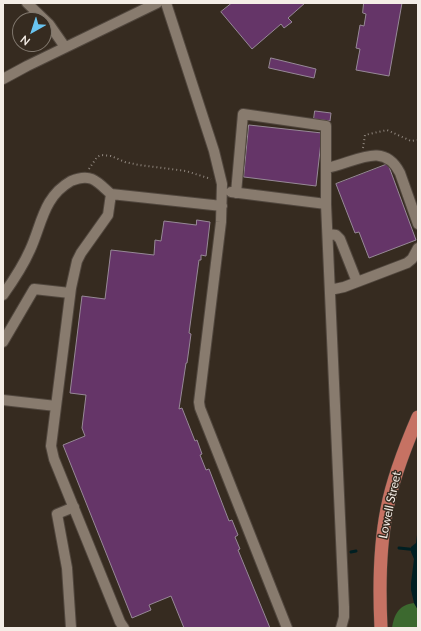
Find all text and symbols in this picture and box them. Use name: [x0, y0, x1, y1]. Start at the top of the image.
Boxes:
north arrow: [12, 12, 52, 52]
text: N: [17, 33, 32, 49]
street label: Lowell Street: [376, 470, 404, 540]

